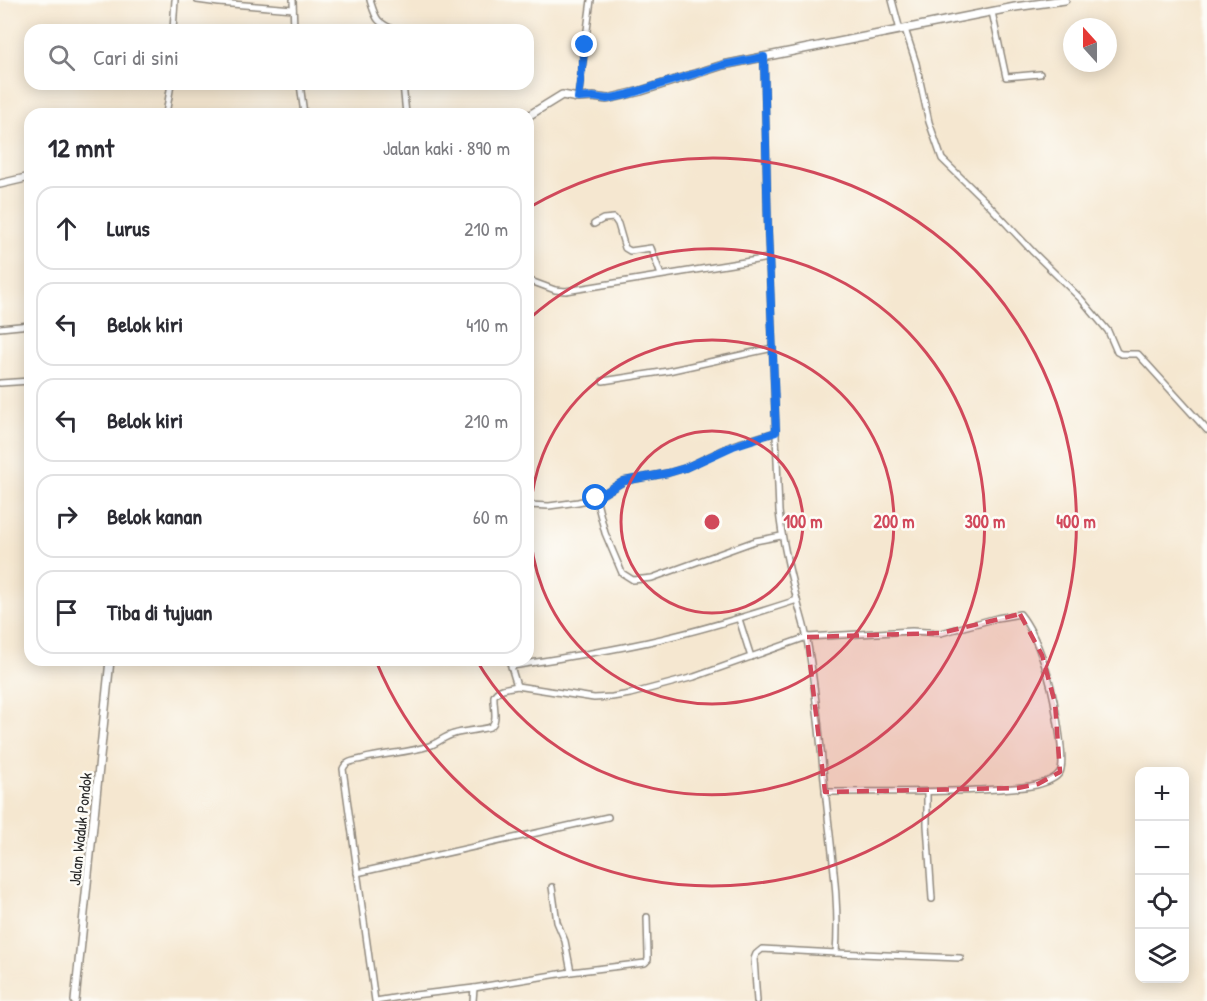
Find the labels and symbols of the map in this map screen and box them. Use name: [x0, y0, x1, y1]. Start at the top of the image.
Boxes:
north arrow: [1063, 18, 1117, 72]
route end: [571, 31, 597, 57]
route start: [582, 484, 608, 510]
text: 100 m: [783, 509, 823, 534]
text: 200 m: [874, 509, 914, 534]
text: 300 m: [965, 509, 1005, 534]
text: 400 m: [1056, 509, 1096, 534]
centre of rings: [702, 512, 722, 532]
street label: Jalan Waduk Pondok: [63, 771, 97, 887]

